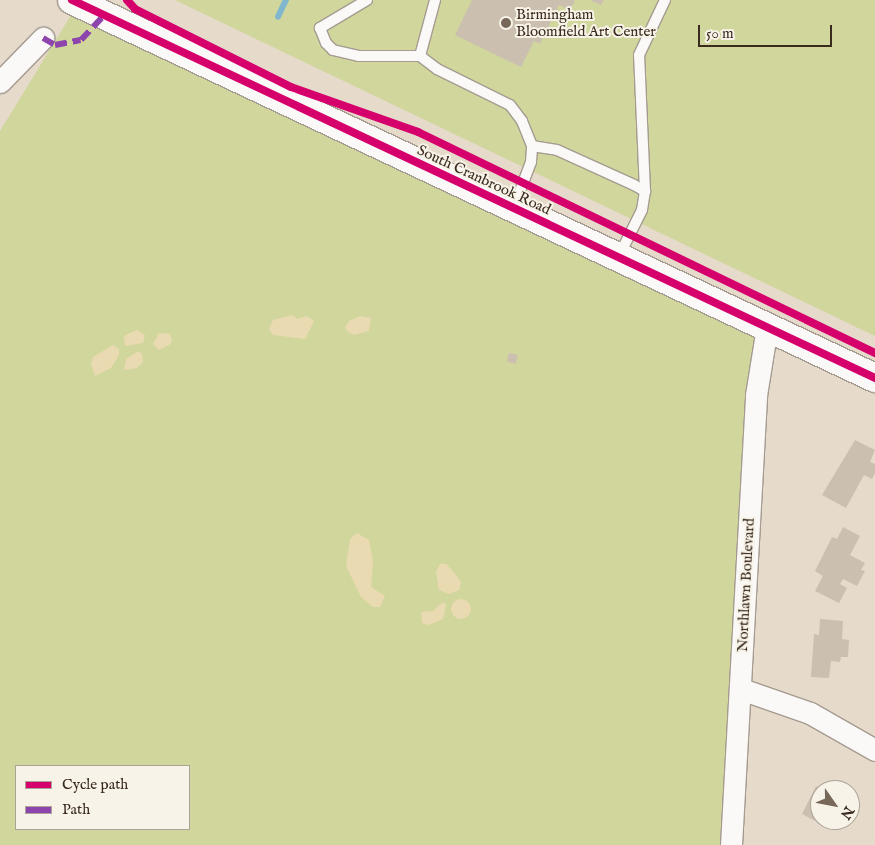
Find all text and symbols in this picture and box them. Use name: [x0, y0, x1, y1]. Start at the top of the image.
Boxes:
place label: Birmingham Bloomfield Art Center: [516, 5, 656, 40]
scale bar: [700, 15, 834, 47]
marker: Birmingham Bloomfield Art Center: [500, 17, 512, 29]
text: 50 m: [706, 24, 734, 43]
street label: South Cranbrook Road: [414, 141, 554, 219]
street label: Northlawn Boulevard: [734, 518, 758, 652]
legend: [15, 765, 190, 830]
text: Cycle path: [62, 775, 128, 794]
north arrow: [810, 780, 860, 830]
text: Path: [62, 800, 90, 819]
text: N: [836, 803, 858, 823]

